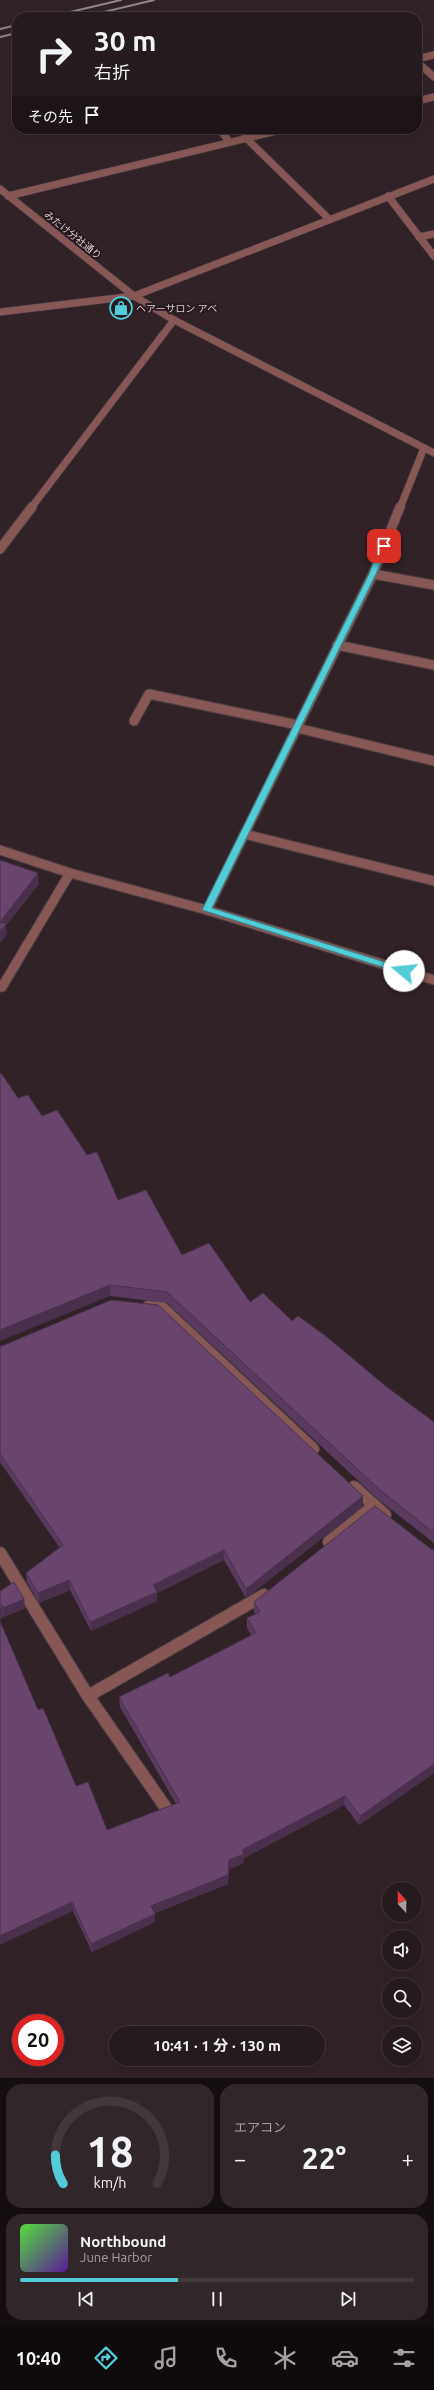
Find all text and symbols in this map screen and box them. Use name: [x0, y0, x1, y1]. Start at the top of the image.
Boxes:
text: 30 m: [94, 25, 156, 56]
icon: right: [28, 28, 80, 80]
text: 右折: [94, 62, 130, 82]
icon: arrive: [81, 104, 103, 126]
text: その先: [28, 108, 73, 125]
street label: みたけ分社通り: [42, 209, 104, 261]
shop icon: ヘアーサロン アベ: [108, 295, 134, 321]
place label: ヘアーサロン アベ: [136, 303, 217, 314]
pin: [367, 529, 401, 563]
icon: arrive: [373, 535, 395, 557]
position arrow: [383, 950, 425, 992]
north arrow: [382, 1882, 422, 1922]
map controls: [382, 1882, 422, 2066]
button: sound: [382, 1930, 422, 1970]
button: search: [382, 1978, 422, 2018]
speed limit sign: 20: [12, 2014, 64, 2066]
button: layers: [382, 2026, 422, 2066]
text: 10:41 · 1 分 · 130 m: [153, 2037, 281, 2054]
text: エアコン: [234, 2120, 286, 2134]
text: 18: [87, 2128, 133, 2175]
text: 22°: [302, 2141, 346, 2175]
text: −: [234, 2146, 246, 2171]
text: +: [402, 2146, 414, 2171]
text: km/h: [94, 2175, 126, 2191]
text: Northbound: [80, 2233, 166, 2250]
text: June Harbor: [80, 2250, 152, 2264]
icon: previous: [75, 2288, 97, 2310]
icon: pause: [206, 2288, 228, 2310]
icon: next: [337, 2288, 359, 2310]
icon: directions: [92, 2344, 120, 2372]
icon: music: [152, 2344, 180, 2372]
icon: phone: [212, 2344, 240, 2372]
icon: climate: [271, 2344, 299, 2372]
icon: car: [331, 2344, 359, 2372]
icon: filters: [390, 2344, 418, 2372]
text: 10:40: [16, 2348, 61, 2368]

